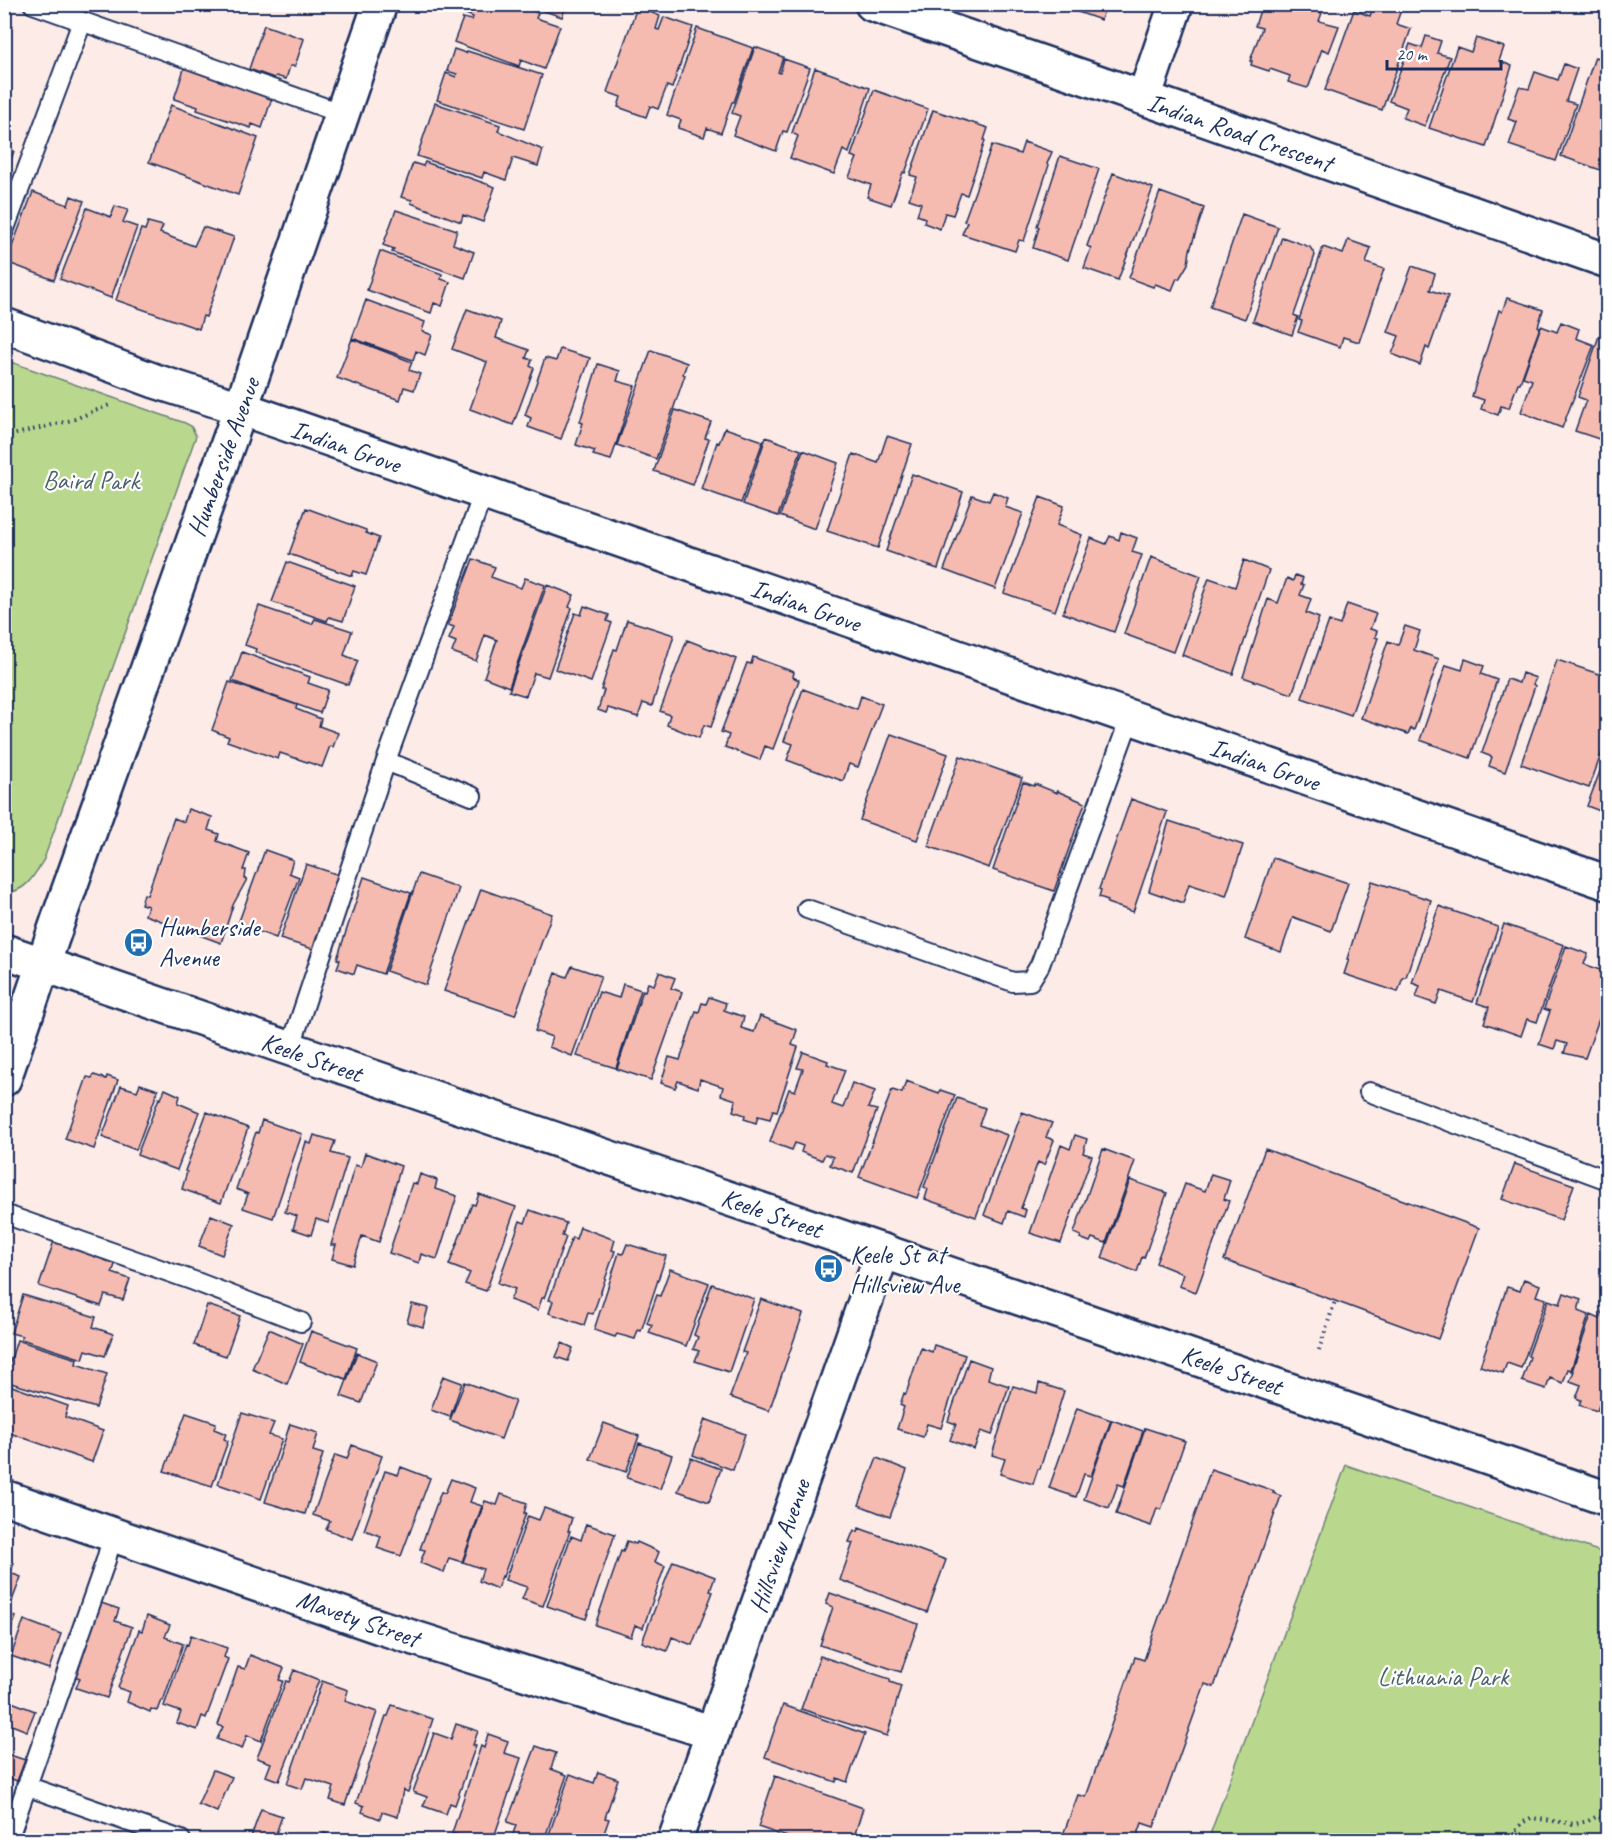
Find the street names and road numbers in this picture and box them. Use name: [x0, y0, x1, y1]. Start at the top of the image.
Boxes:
street label: Indian Road Crescent: [1143, 85, 1340, 181]
street label: Humberside Avenue: [179, 371, 268, 541]
street label: Indian Grove: [287, 412, 407, 481]
street label: Indian Grove: [747, 571, 867, 640]
street label: Indian Grove: [1206, 730, 1326, 799]
street label: Keele Street: [257, 1025, 369, 1091]
street label: Keele Street: [717, 1181, 829, 1247]
street label: Keele Street: [1177, 1338, 1289, 1404]
street label: Hillsview Avenue: [741, 1474, 818, 1617]
street label: Mavety Street: [292, 1582, 426, 1656]

